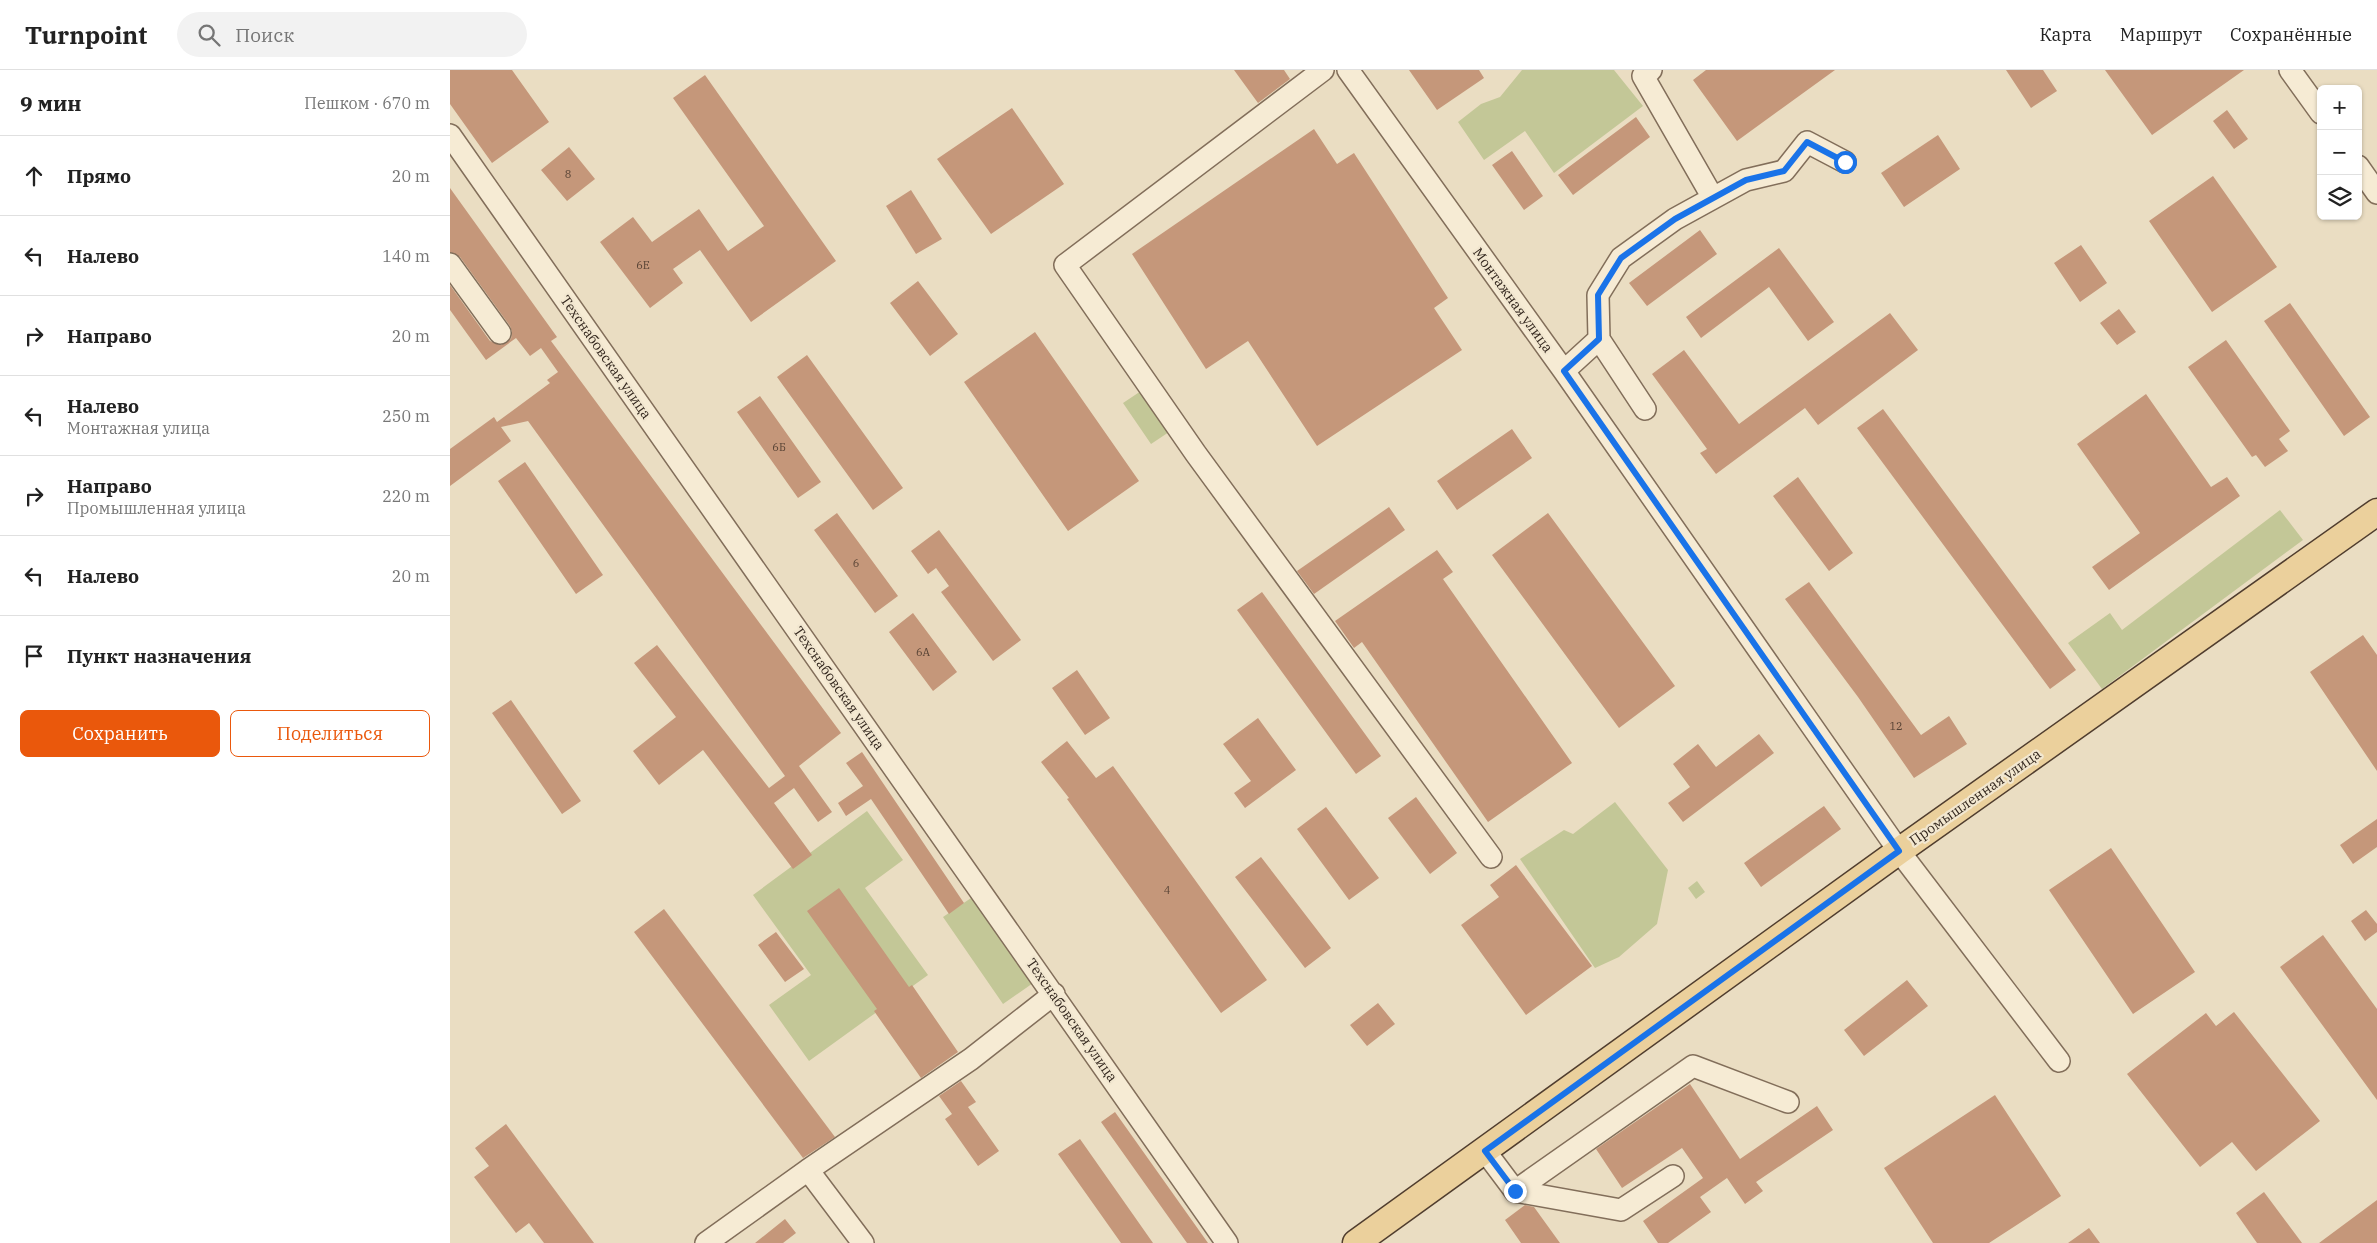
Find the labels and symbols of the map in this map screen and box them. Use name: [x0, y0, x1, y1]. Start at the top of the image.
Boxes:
route start: [1834, 151, 1857, 174]
house number: 8: [565, 167, 571, 181]
street label: Монтажная улица: [1469, 244, 1557, 356]
house number: 6Е: [636, 258, 650, 272]
street label: Техснабовская улица: [556, 292, 656, 423]
house number: 6Б: [772, 440, 786, 454]
house number: 6: [853, 556, 859, 570]
street label: Техснабовская улица: [789, 623, 889, 754]
house number: 6А: [916, 645, 931, 659]
house number: 12: [1889, 719, 1903, 733]
street label: Промышленная улица: [1906, 745, 2045, 849]
house number: 4: [1164, 883, 1171, 897]
street label: Техснабовская улица: [1022, 955, 1122, 1086]
route end: [1504, 1180, 1527, 1203]

